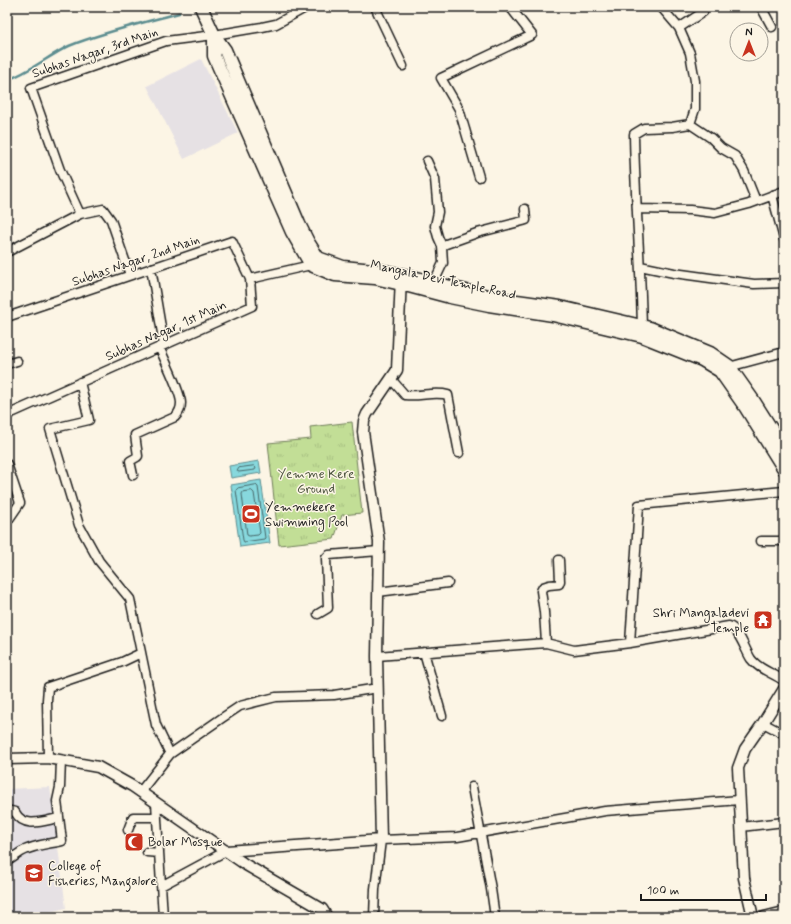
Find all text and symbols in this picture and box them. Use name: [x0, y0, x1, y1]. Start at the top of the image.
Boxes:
north arrow: [729, 22, 769, 62]
street label: Subhas Nagar, 3rd Main: [30, 23, 161, 83]
text: N: [745, 26, 753, 40]
street label: Subhas Nagar, 2nd Main: [70, 231, 202, 292]
street label: Mangala Devi Temple Road: [369, 256, 517, 305]
street label: Subhas Nagar, 1st Main: [103, 297, 230, 366]
park label: Yemme Kere Ground: [278, 466, 354, 498]
place label: Yemmekere Swimming Pool: [265, 499, 348, 532]
sports icon: Yemmekere Swimming Pool: [240, 503, 262, 525]
place label: Shri Mangaladevi Temple: [653, 605, 749, 637]
temple icon: Shri Mangaladevi Temple: [752, 609, 774, 631]
mosque icon: Bolar Mosque: [123, 831, 145, 853]
place label: Bolar Mosque: [148, 834, 223, 851]
place label: College of Fisheries, Mangalore: [48, 858, 157, 892]
school or university icon: College of Fisheries, Mangalore: [23, 862, 45, 884]
scale bar: [641, 876, 766, 902]
text: 100 m: [647, 883, 679, 899]

